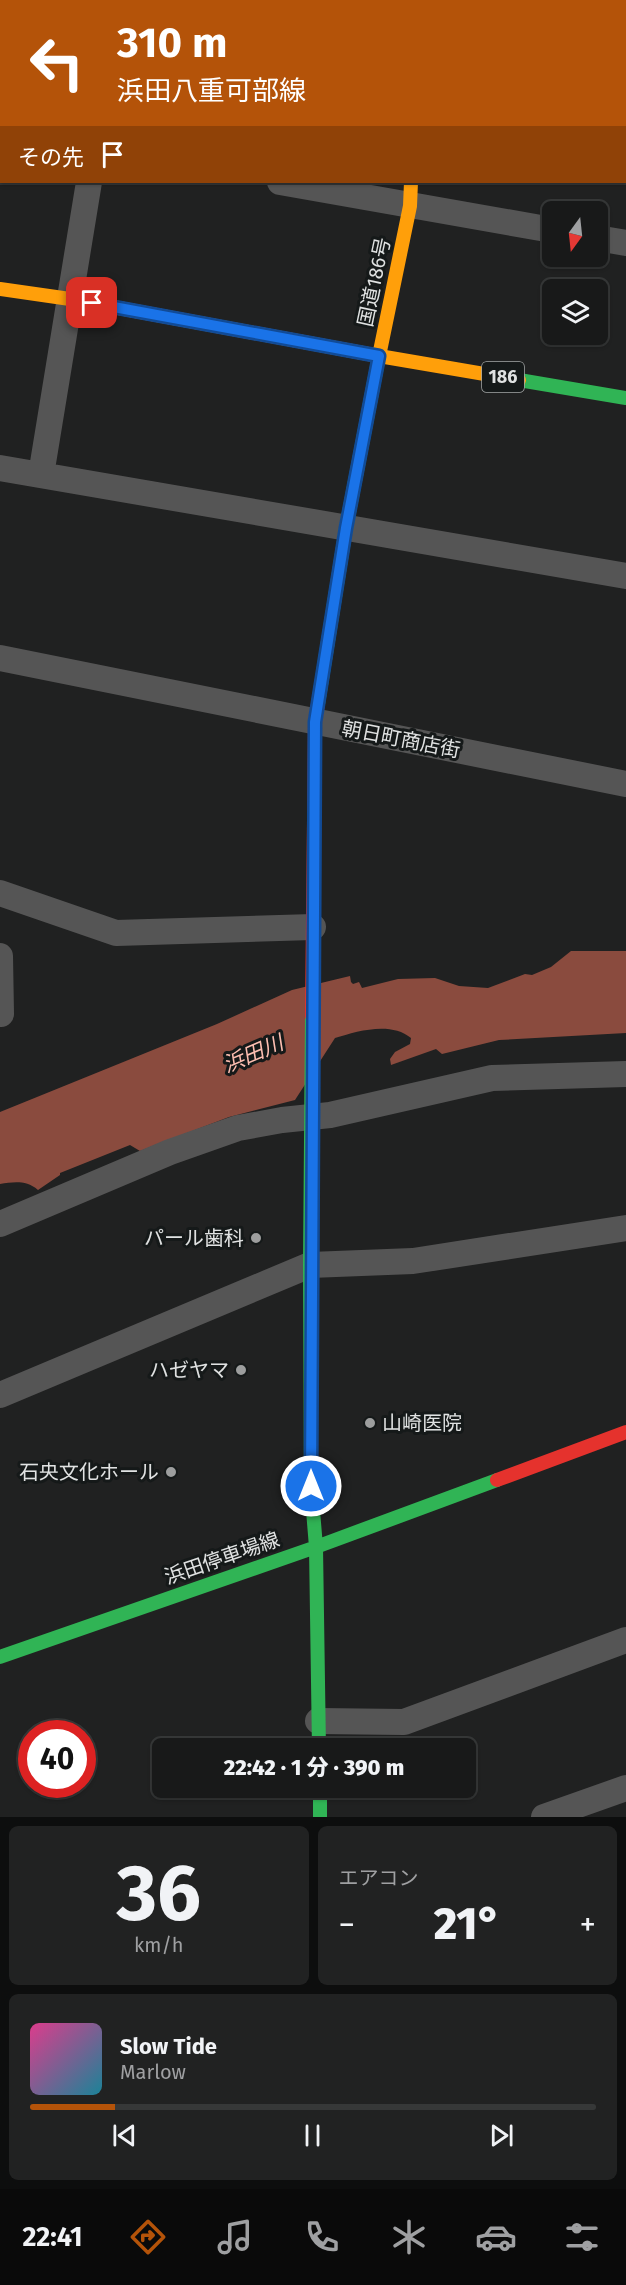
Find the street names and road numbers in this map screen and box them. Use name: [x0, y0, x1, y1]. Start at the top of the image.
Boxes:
street label: 国道186号: [353, 235, 395, 329]
road number: 186: [482, 362, 524, 392]
street label: 朝日町商店街: [340, 716, 462, 762]
street label: 浜田停車場線: [161, 1527, 283, 1589]

